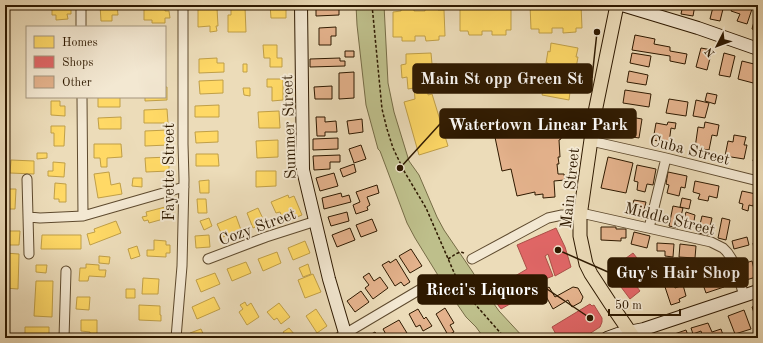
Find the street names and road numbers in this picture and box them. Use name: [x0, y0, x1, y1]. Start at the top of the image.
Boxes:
street label: Summer Street: [280, 74, 300, 180]
street label: Fayette Street: [162, 123, 178, 221]
street label: Cuba Street: [648, 133, 732, 169]
street label: Main Street: [559, 147, 583, 229]
street label: Middle Street: [622, 201, 717, 239]
street label: Cozy Street: [217, 206, 299, 249]

